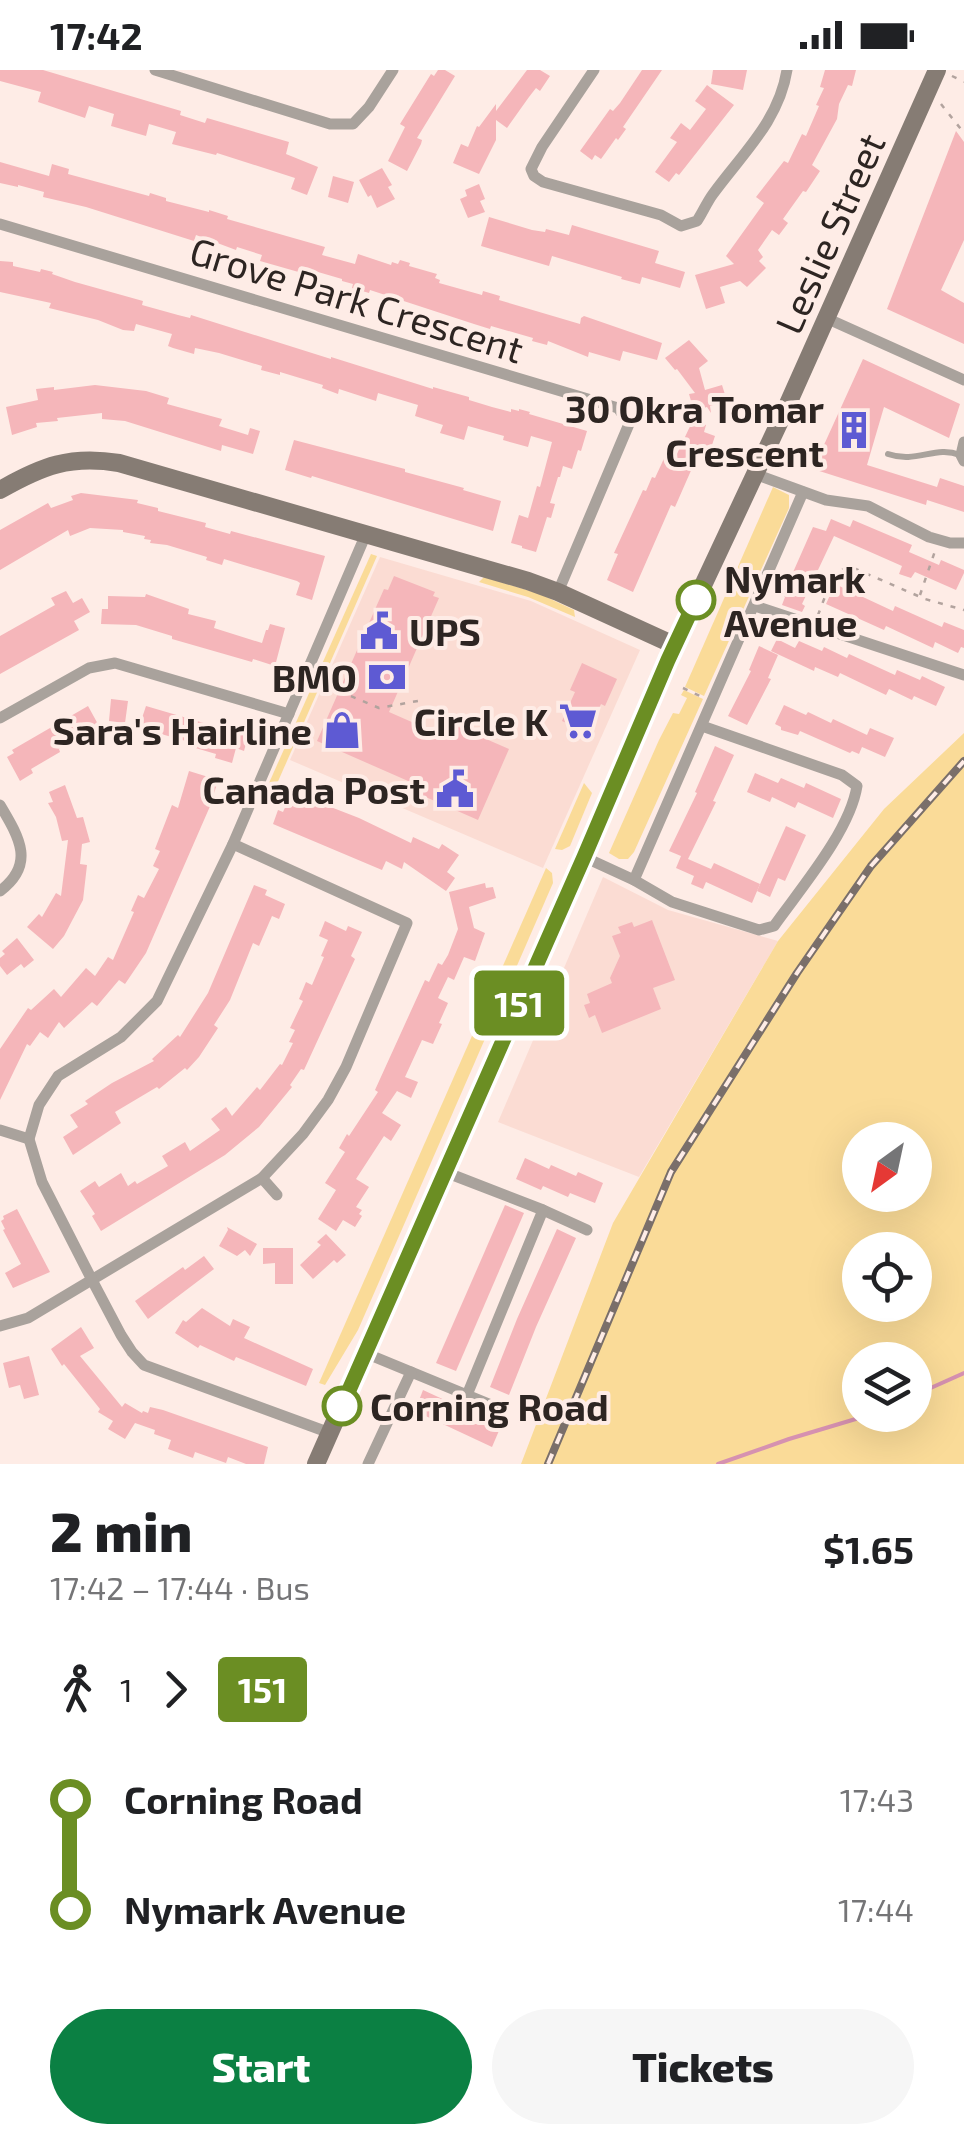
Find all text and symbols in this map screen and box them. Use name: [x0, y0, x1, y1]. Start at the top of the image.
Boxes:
text: 17:42: [50, 12, 143, 58]
street label: Leslie Street: [764, 126, 894, 340]
street label: Grove Park Crescent: [185, 226, 529, 372]
place label: 30 Okra Tomar Crescent: [565, 385, 824, 475]
building icon: 30 Okra Tomar Crescent: [833, 409, 875, 451]
place label: Nymark Avenue: [724, 555, 866, 645]
marker: Nymark Avenue: [677, 581, 715, 619]
place label: UPS: [409, 608, 481, 654]
public building icon: UPS: [358, 610, 400, 652]
place label: BMO: [272, 654, 357, 700]
bank icon: BMO: [366, 656, 408, 698]
place label: Circle K: [414, 698, 548, 744]
supermarket icon: Circle K: [557, 700, 599, 742]
place label: Sara's Hairline: [52, 707, 312, 753]
shop icon: Sara's Hairline: [321, 709, 363, 751]
place label: Canada Post: [202, 766, 425, 812]
public building icon: Canada Post: [434, 768, 476, 810]
line badge: 151: [462, 970, 576, 1036]
text: 151: [494, 982, 544, 1024]
north arrow: [842, 1122, 932, 1212]
map controls: [842, 1122, 932, 1432]
button: locate: [842, 1232, 932, 1322]
button: layers: [842, 1342, 932, 1432]
place label: Corning Road: [370, 1383, 609, 1429]
marker: Corning Road: [323, 1387, 361, 1425]
text: 2 min: [50, 1497, 192, 1563]
text: $1.65: [823, 1526, 914, 1572]
text: 17:42 – 17:44 · Bus: [50, 1568, 310, 1606]
icon: walk: [50, 1662, 105, 1717]
icon: forward: [148, 1662, 203, 1717]
text: 151: [238, 1668, 287, 1710]
text: 1: [120, 1670, 133, 1708]
text: Corning Road: [124, 1776, 363, 1822]
text: 17:43: [840, 1780, 914, 1818]
text: Nymark Avenue: [124, 1886, 406, 1932]
text: 17:44: [838, 1890, 914, 1928]
button: Start: [50, 2009, 472, 2124]
button: Tickets: [492, 2009, 914, 2124]

